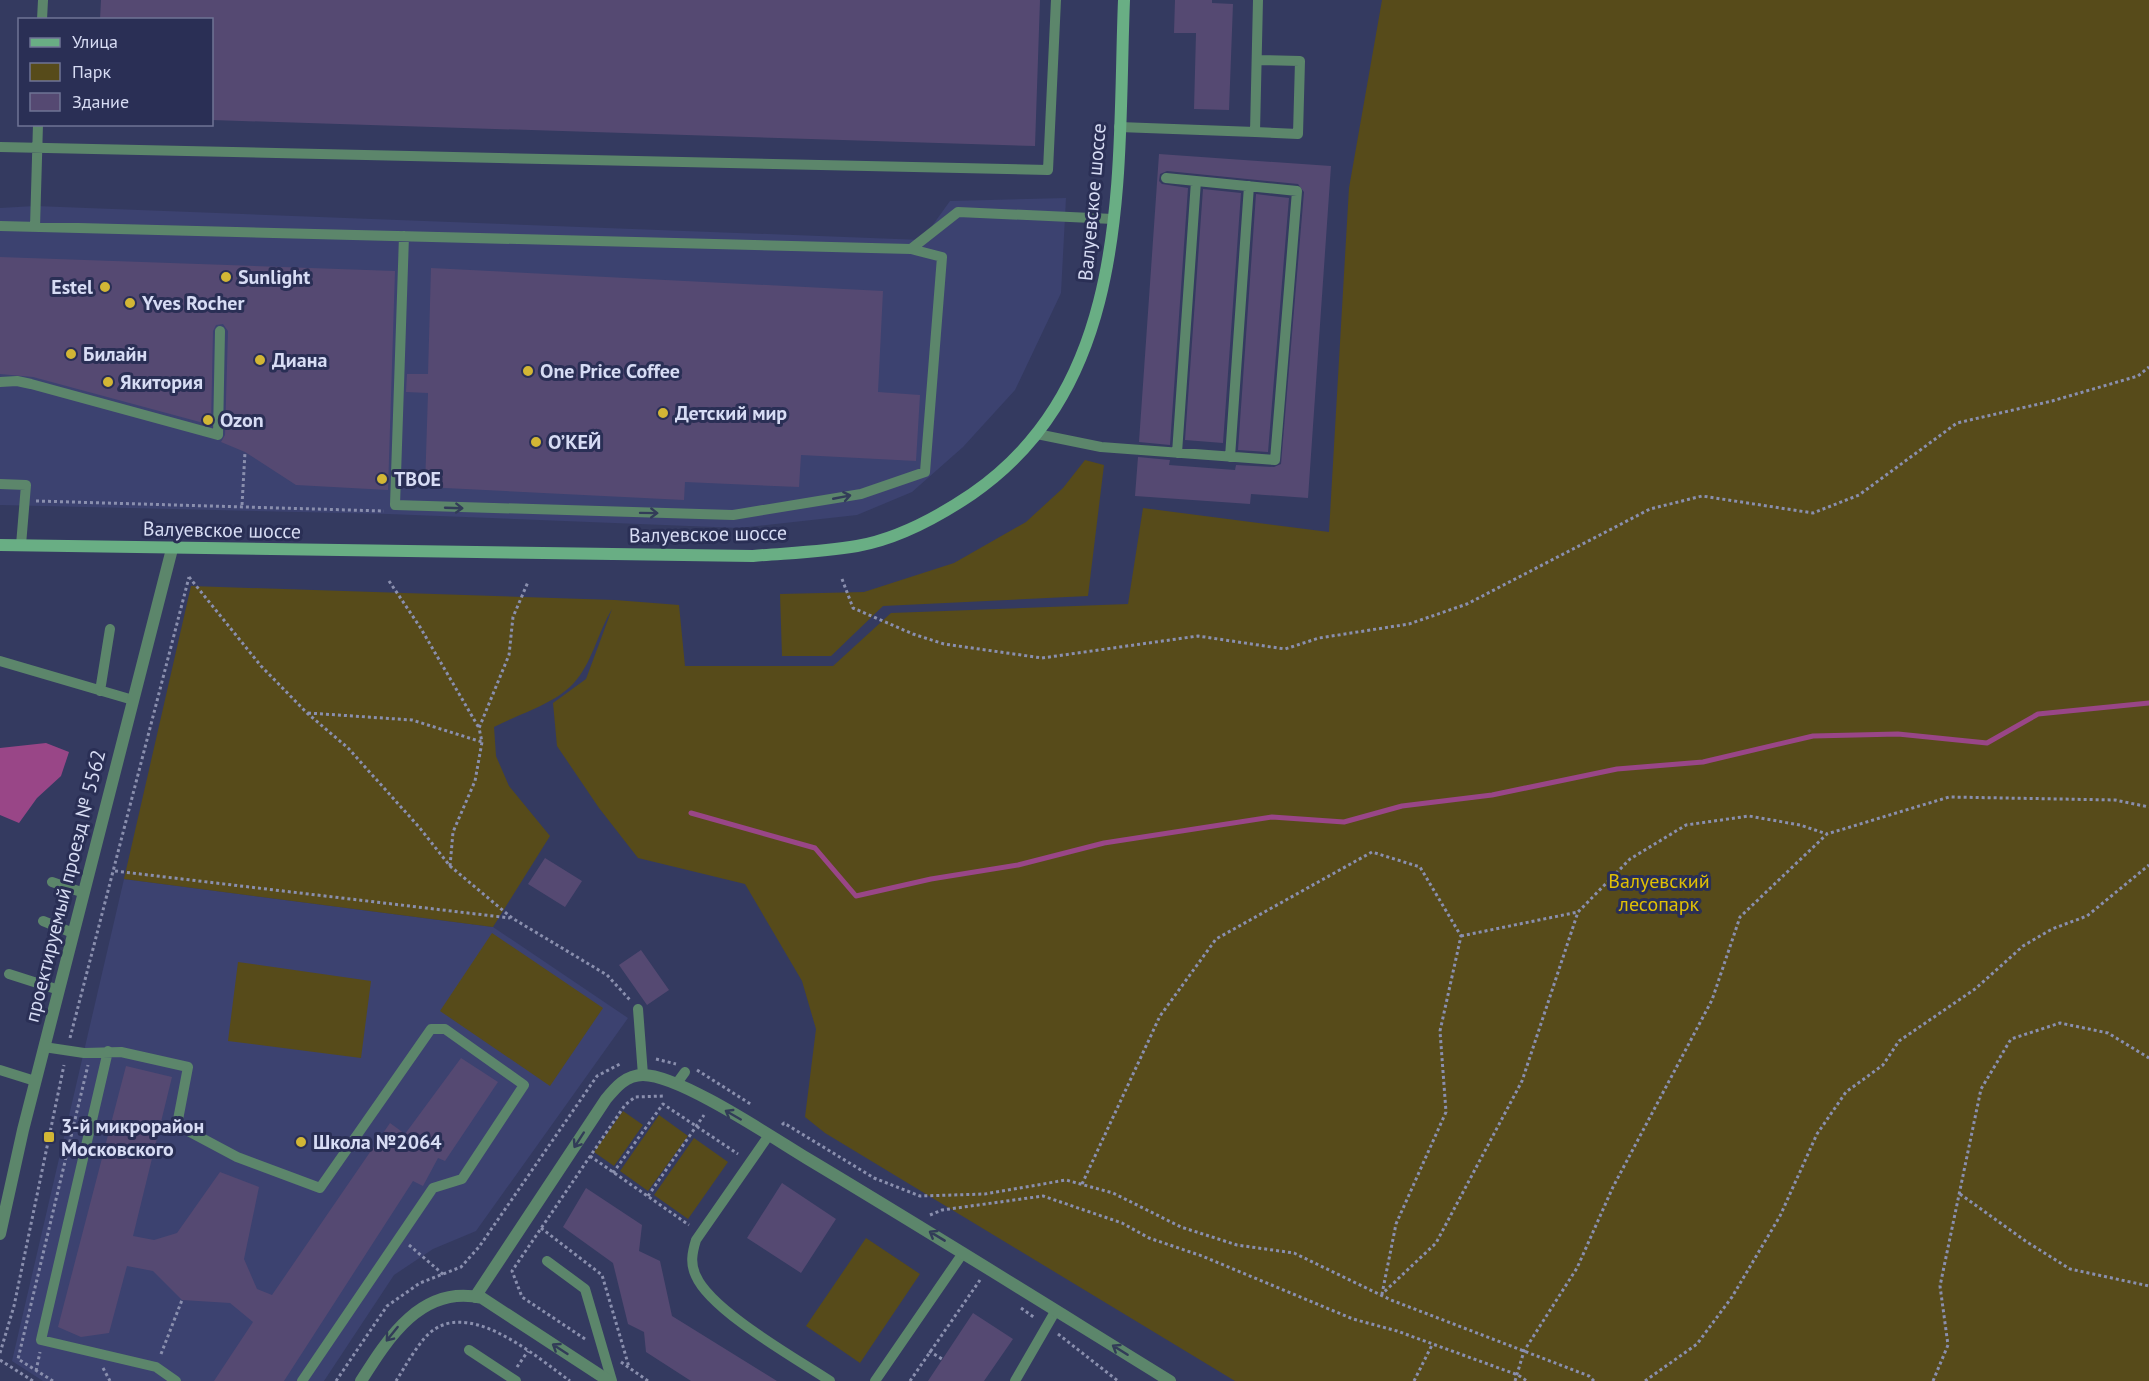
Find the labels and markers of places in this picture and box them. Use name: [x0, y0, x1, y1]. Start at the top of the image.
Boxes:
place label: Sunlight: [238, 264, 310, 290]
marker: Sunlight: [219, 270, 233, 284]
place label: Estel: [51, 274, 93, 300]
marker: Estel: [98, 280, 112, 294]
place label: Yves Rocher: [141, 290, 245, 316]
marker: Yves Rocher: [123, 296, 137, 310]
place label: Билайн: [83, 341, 147, 367]
marker: Билайн: [64, 347, 78, 361]
place label: Диана: [272, 347, 327, 373]
marker: Диана: [253, 353, 267, 367]
place label: One Price Coffee: [540, 358, 680, 384]
marker: One Price Coffee: [521, 364, 535, 378]
place label: Якитория: [120, 369, 203, 395]
marker: Якитория: [101, 375, 115, 389]
place label: Детский мир: [675, 400, 787, 426]
marker: Детский мир: [656, 406, 670, 420]
place label: Ozon: [220, 407, 264, 433]
marker: Ozon: [201, 413, 215, 427]
place label: О’КЕЙ: [548, 429, 601, 455]
marker: О’КЕЙ: [529, 435, 543, 449]
place label: ТВОЕ: [394, 466, 441, 492]
marker: ТВОЕ: [375, 472, 389, 486]
place label: 3-й микрорайон Московского: [61, 1113, 204, 1162]
place label: Школа №2064: [313, 1129, 442, 1155]
marker: 3-й микрорайон Московского: [42, 1130, 56, 1144]
marker: Школа №2064: [294, 1135, 308, 1149]

